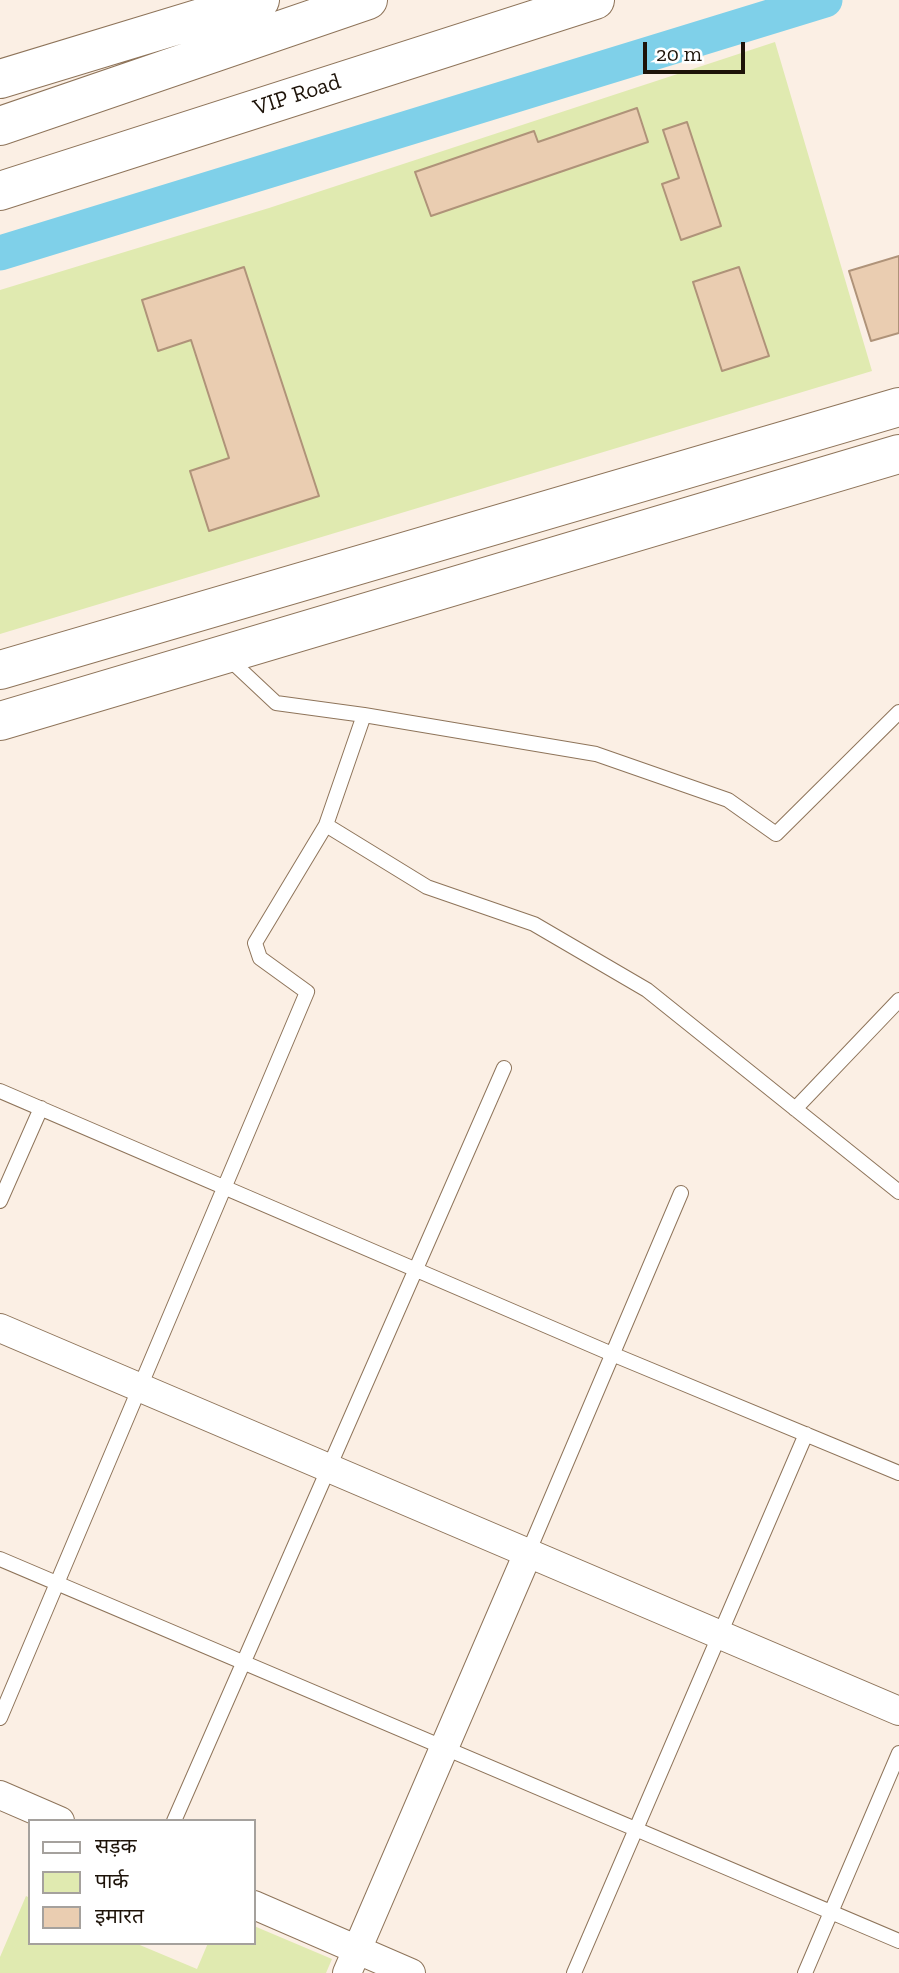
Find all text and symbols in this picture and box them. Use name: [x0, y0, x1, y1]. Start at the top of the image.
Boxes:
scale bar: [647, 28, 748, 72]
text: 20 m: [656, 41, 702, 66]
street label: VIP Road: [250, 68, 344, 122]
legend: [28, 1819, 256, 1945]
text: सड़क: [95, 1833, 137, 1858]
text: पार्क: [95, 1868, 129, 1893]
text: इमारत: [95, 1903, 144, 1928]

